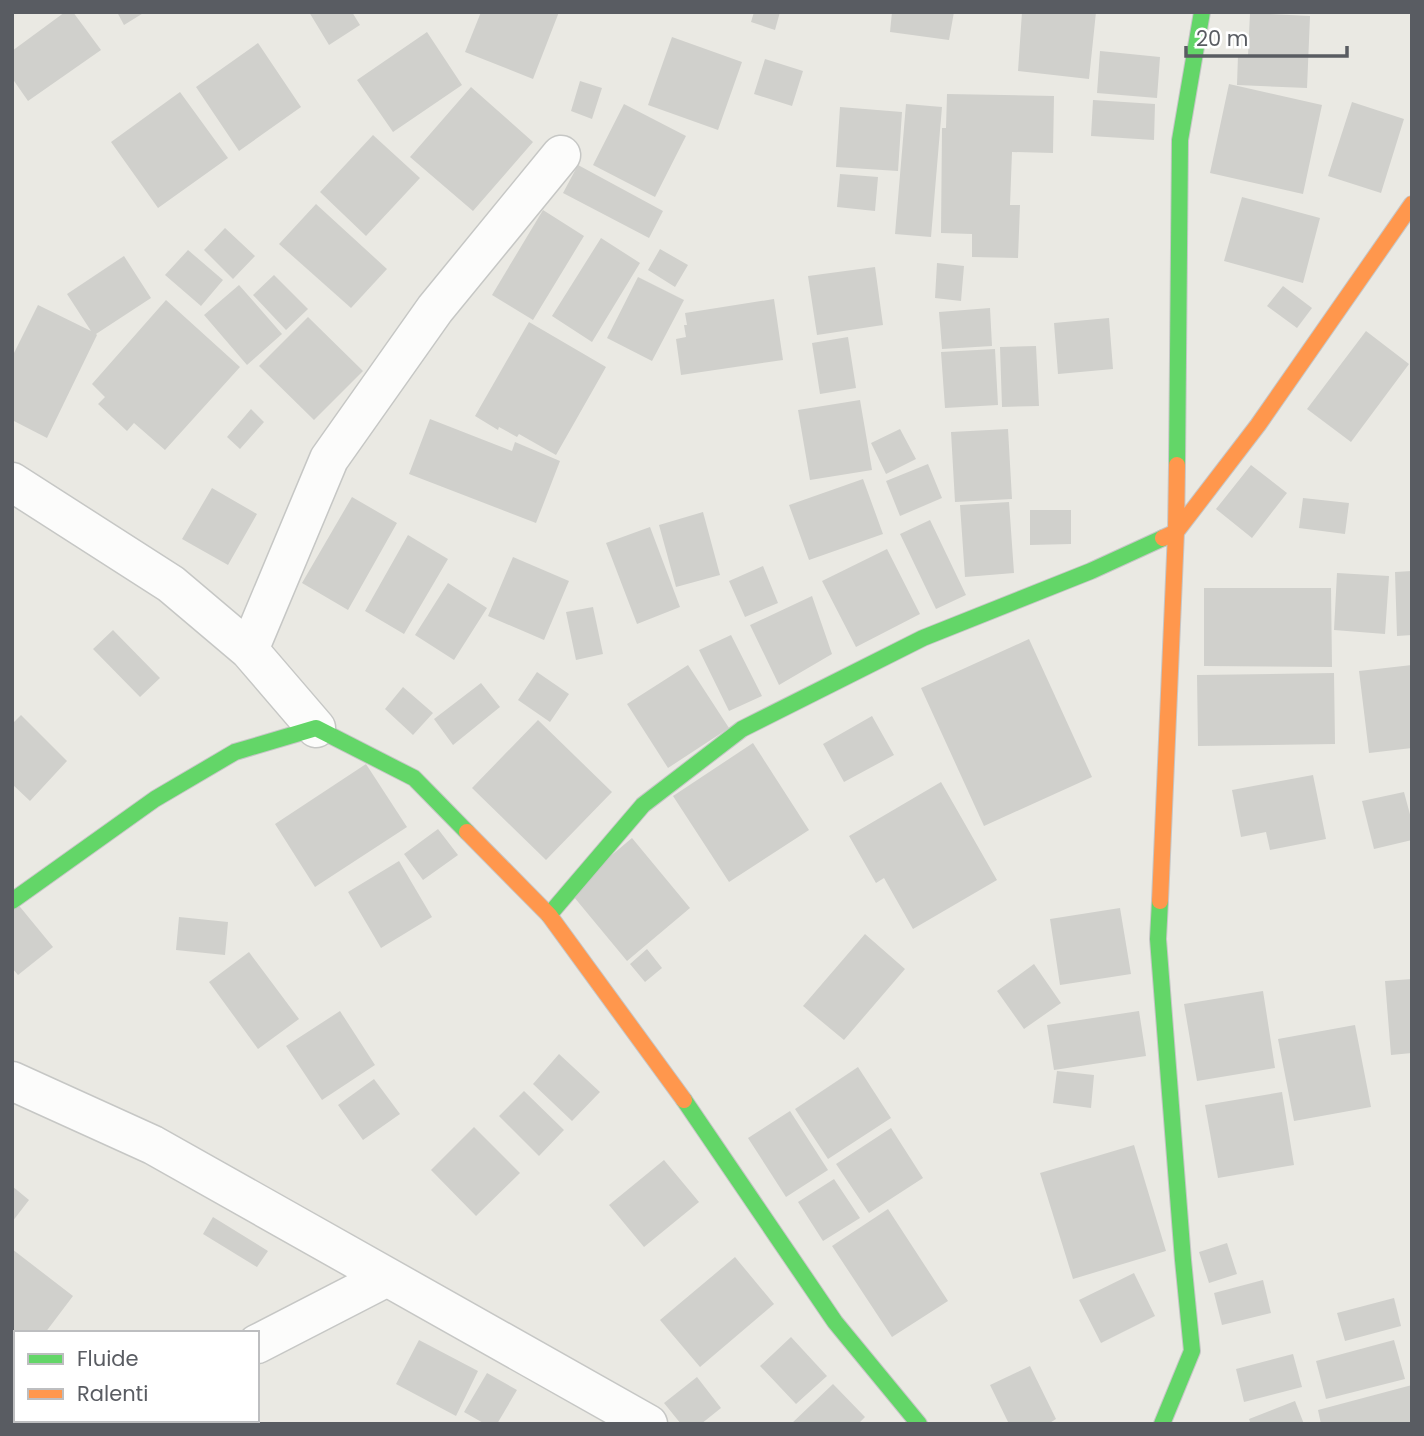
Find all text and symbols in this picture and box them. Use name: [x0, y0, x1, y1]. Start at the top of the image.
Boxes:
scale bar: [1186, 14, 1347, 58]
text: 20 m: [1196, 24, 1249, 53]
legend: [14, 1331, 259, 1422]
text: Fluide: [77, 1344, 139, 1373]
text: Ralenti: [77, 1379, 148, 1408]

